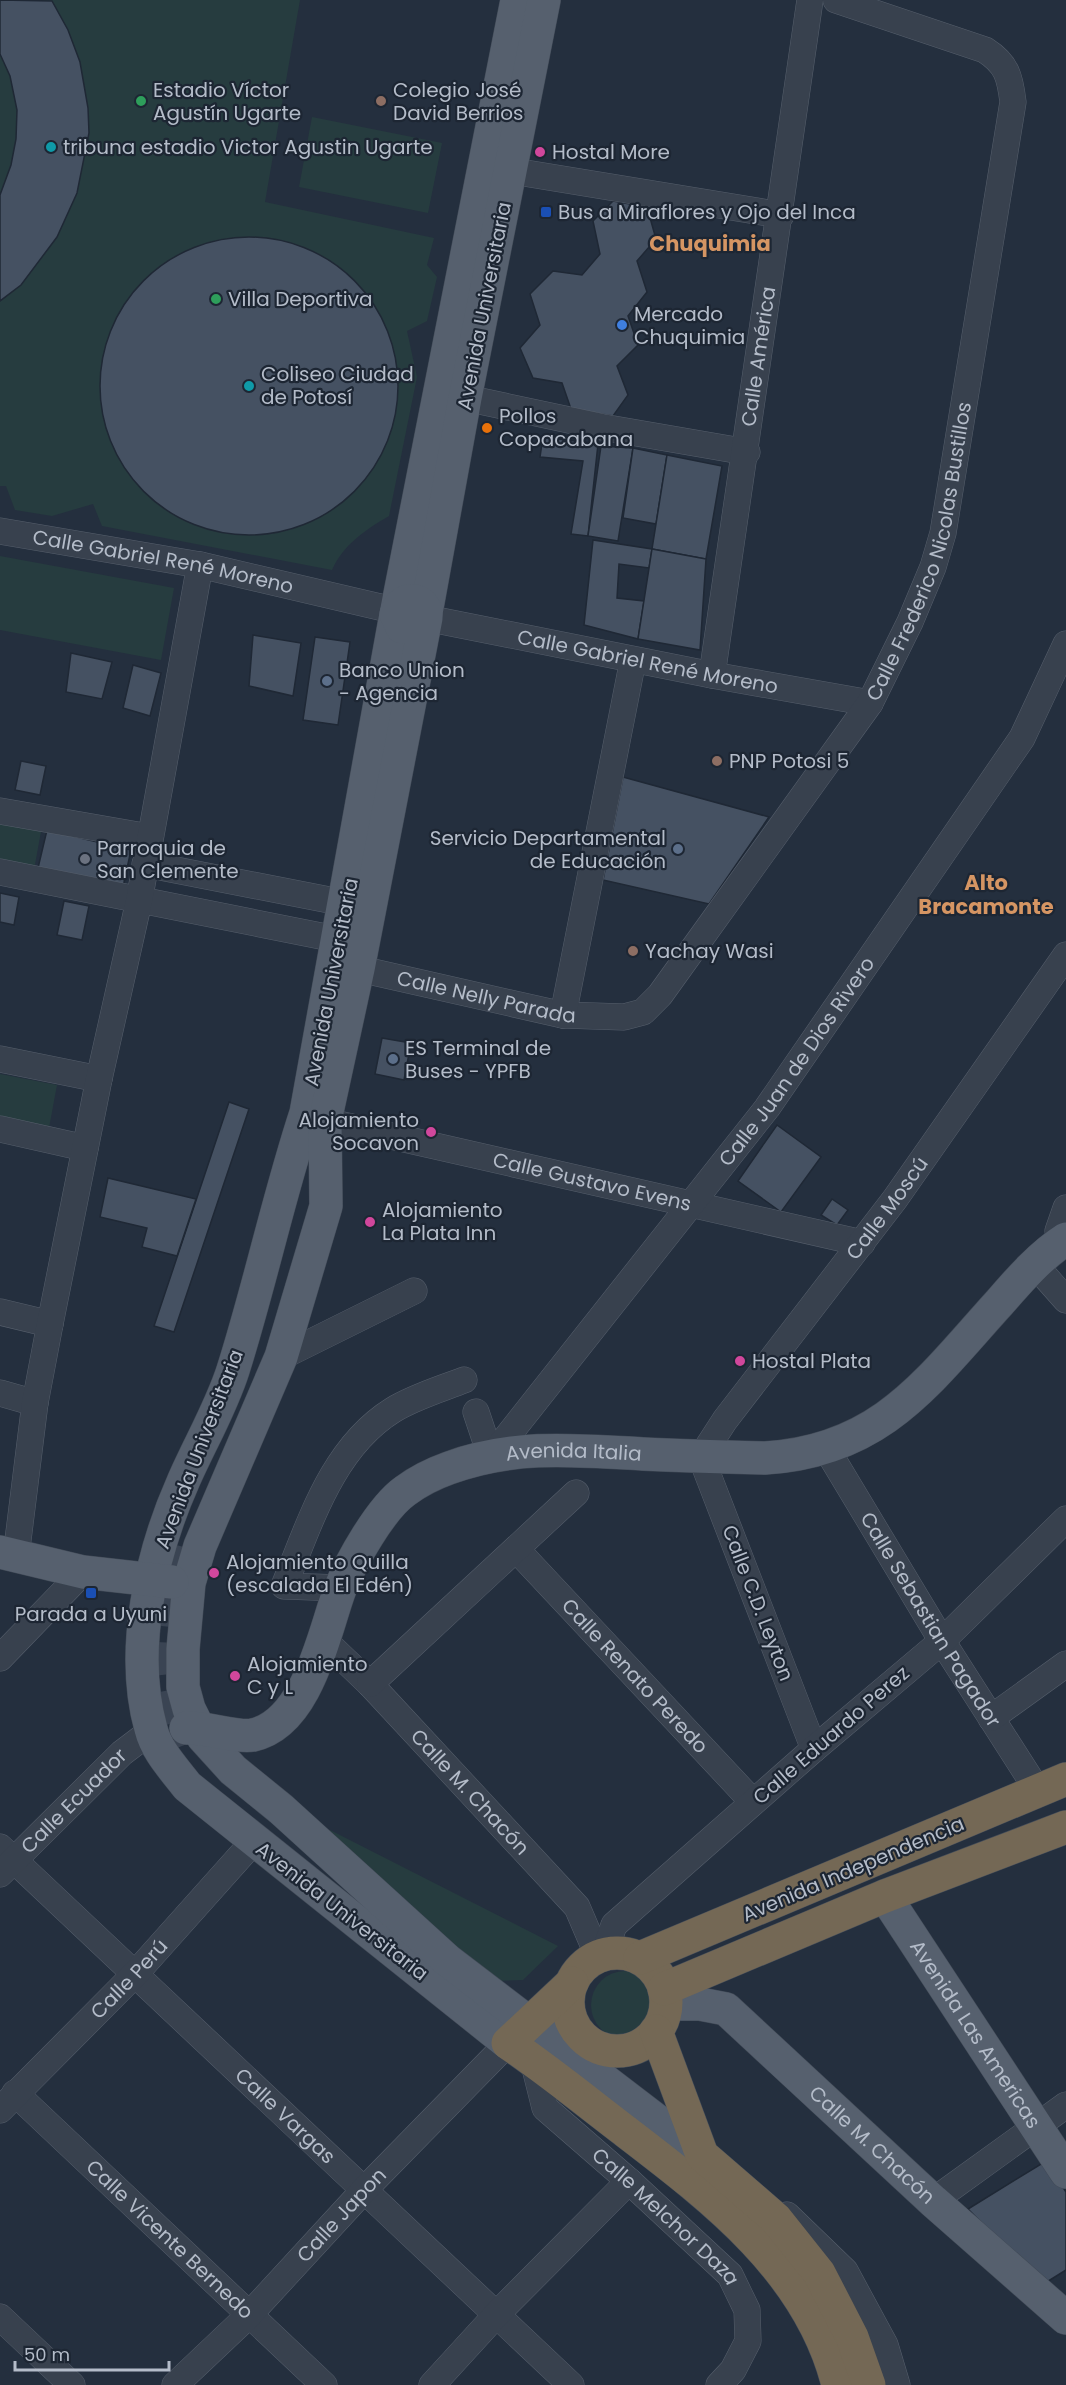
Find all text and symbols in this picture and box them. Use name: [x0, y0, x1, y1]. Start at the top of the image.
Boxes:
place label: Estadio Víctor Agustín Ugarte: [153, 76, 301, 127]
place label: Colegio José David Berrios: [393, 76, 523, 127]
marker: Estadio Víctor Agustín Ugarte: [134, 94, 148, 108]
marker: Colegio José David Berrios: [374, 94, 388, 108]
place label: tribuna estadio Victor Agustin Ugarte: [63, 133, 433, 161]
place label: Hostal More: [552, 138, 670, 166]
marker: tribuna estadio Victor Agustin Ugarte: [44, 140, 58, 154]
marker: Hostal More: [533, 145, 547, 159]
place label: Bus a Miraflores y Ojo del Inca: [558, 198, 856, 226]
street label: Avenida Universitaria: [450, 199, 518, 413]
marker: Bus a Miraflores y Ojo del Inca: [539, 205, 553, 219]
district label: Chuquimia: [649, 229, 771, 258]
street label: Calle América: [734, 284, 782, 428]
place label: Villa Deportiva: [228, 285, 372, 313]
marker: Villa Deportiva: [209, 292, 223, 306]
place label: Mercado Chuquimia: [634, 300, 745, 351]
marker: Mercado Chuquimia: [615, 318, 629, 332]
place label: Coliseo Ciudad de Potosí: [261, 360, 414, 411]
marker: Coliseo Ciudad de Potosí: [242, 379, 256, 393]
street label: Calle Frederico Nicolas Bustillos: [859, 400, 978, 706]
place label: Pollos Copacabana: [499, 402, 633, 453]
marker: Pollos Copacabana: [480, 421, 494, 435]
street label: Calle Gabriel René Moreno: [31, 523, 296, 600]
street label: Calle Gabriel René Moreno: [515, 623, 780, 700]
place label: Banco Union - Agencia: [339, 656, 465, 707]
marker: Banco Union - Agencia: [320, 674, 334, 688]
place label: PNP Potosi 5: [729, 747, 849, 775]
marker: PNP Potosi 5: [710, 754, 724, 768]
place label: Servicio Departamental de Educación: [430, 824, 666, 875]
place label: Parroquia de San Clemente: [97, 834, 239, 885]
marker: Servicio Departamental de Educación: [671, 842, 685, 856]
marker: Parroquia de San Clemente: [78, 852, 92, 866]
district label: Alto Bracamonte: [918, 868, 1054, 921]
street label: Avenida Universitaria: [297, 875, 365, 1089]
place label: Yachay Wasi: [645, 937, 774, 965]
marker: Yachay Wasi: [626, 944, 640, 958]
street label: Calle Juan de Dios Rivero: [712, 951, 881, 1172]
street label: Calle Nelly Parada: [394, 964, 576, 1029]
place label: ES Terminal de Buses - YPFB: [405, 1034, 551, 1085]
marker: ES Terminal de Buses - YPFB: [386, 1052, 400, 1066]
place label: Alojamiento Socavon: [299, 1106, 419, 1157]
marker: Alojamiento Socavon: [424, 1125, 438, 1139]
street label: Calle Gustavo Evens: [490, 1146, 694, 1218]
street label: Calle Moscú: [839, 1151, 935, 1265]
place label: Alojamiento La Plata Inn: [382, 1196, 502, 1247]
marker: Alojamiento La Plata Inn: [363, 1215, 377, 1229]
street label: Avenida Universitaria: [148, 1345, 250, 1553]
place label: Hostal Plata: [752, 1347, 871, 1375]
marker: Hostal Plata: [733, 1354, 747, 1368]
street label: Avenida Italia: [504, 1436, 643, 1468]
street label: Calle Sebastian Pagador: [854, 1507, 1008, 1733]
street label: Calle C.D. Leyton: [715, 1521, 801, 1685]
place label: Alojamiento Quilla (escalada El Edén): [226, 1548, 413, 1599]
marker: Alojamiento Quilla (escalada El Edén): [207, 1566, 221, 1580]
marker: Parada a Uyuni: [84, 1586, 98, 1600]
street label: Calle Renato Peredo: [555, 1592, 715, 1760]
place label: Parada a Uyuni: [15, 1600, 167, 1628]
place label: Alojamiento C y L: [247, 1650, 367, 1701]
street label: Calle Eduardo Perez: [747, 1659, 915, 1811]
marker: Alojamiento C y L: [228, 1669, 242, 1683]
street label: Calle M. Chacón: [404, 1723, 536, 1861]
street label: Calle Ecuador: [15, 1742, 133, 1860]
street label: Avenida Independencia: [738, 1809, 968, 1929]
street label: Avenida Universitaria: [250, 1835, 434, 1987]
street label: Calle Perú: [84, 1933, 174, 2025]
street label: Avenida Las Americas: [903, 1934, 1048, 2134]
street label: Calle Vargas: [229, 2062, 342, 2170]
street label: Calle M. Chacón: [803, 2079, 942, 2210]
street label: Calle Melchor Daza: [586, 2141, 747, 2289]
street label: Calle Vicente Bernedo: [80, 2153, 260, 2325]
street label: Calle Japon: [290, 2161, 392, 2268]
scale bar: [15, 2334, 170, 2372]
text: 50 m: [24, 2342, 70, 2367]

